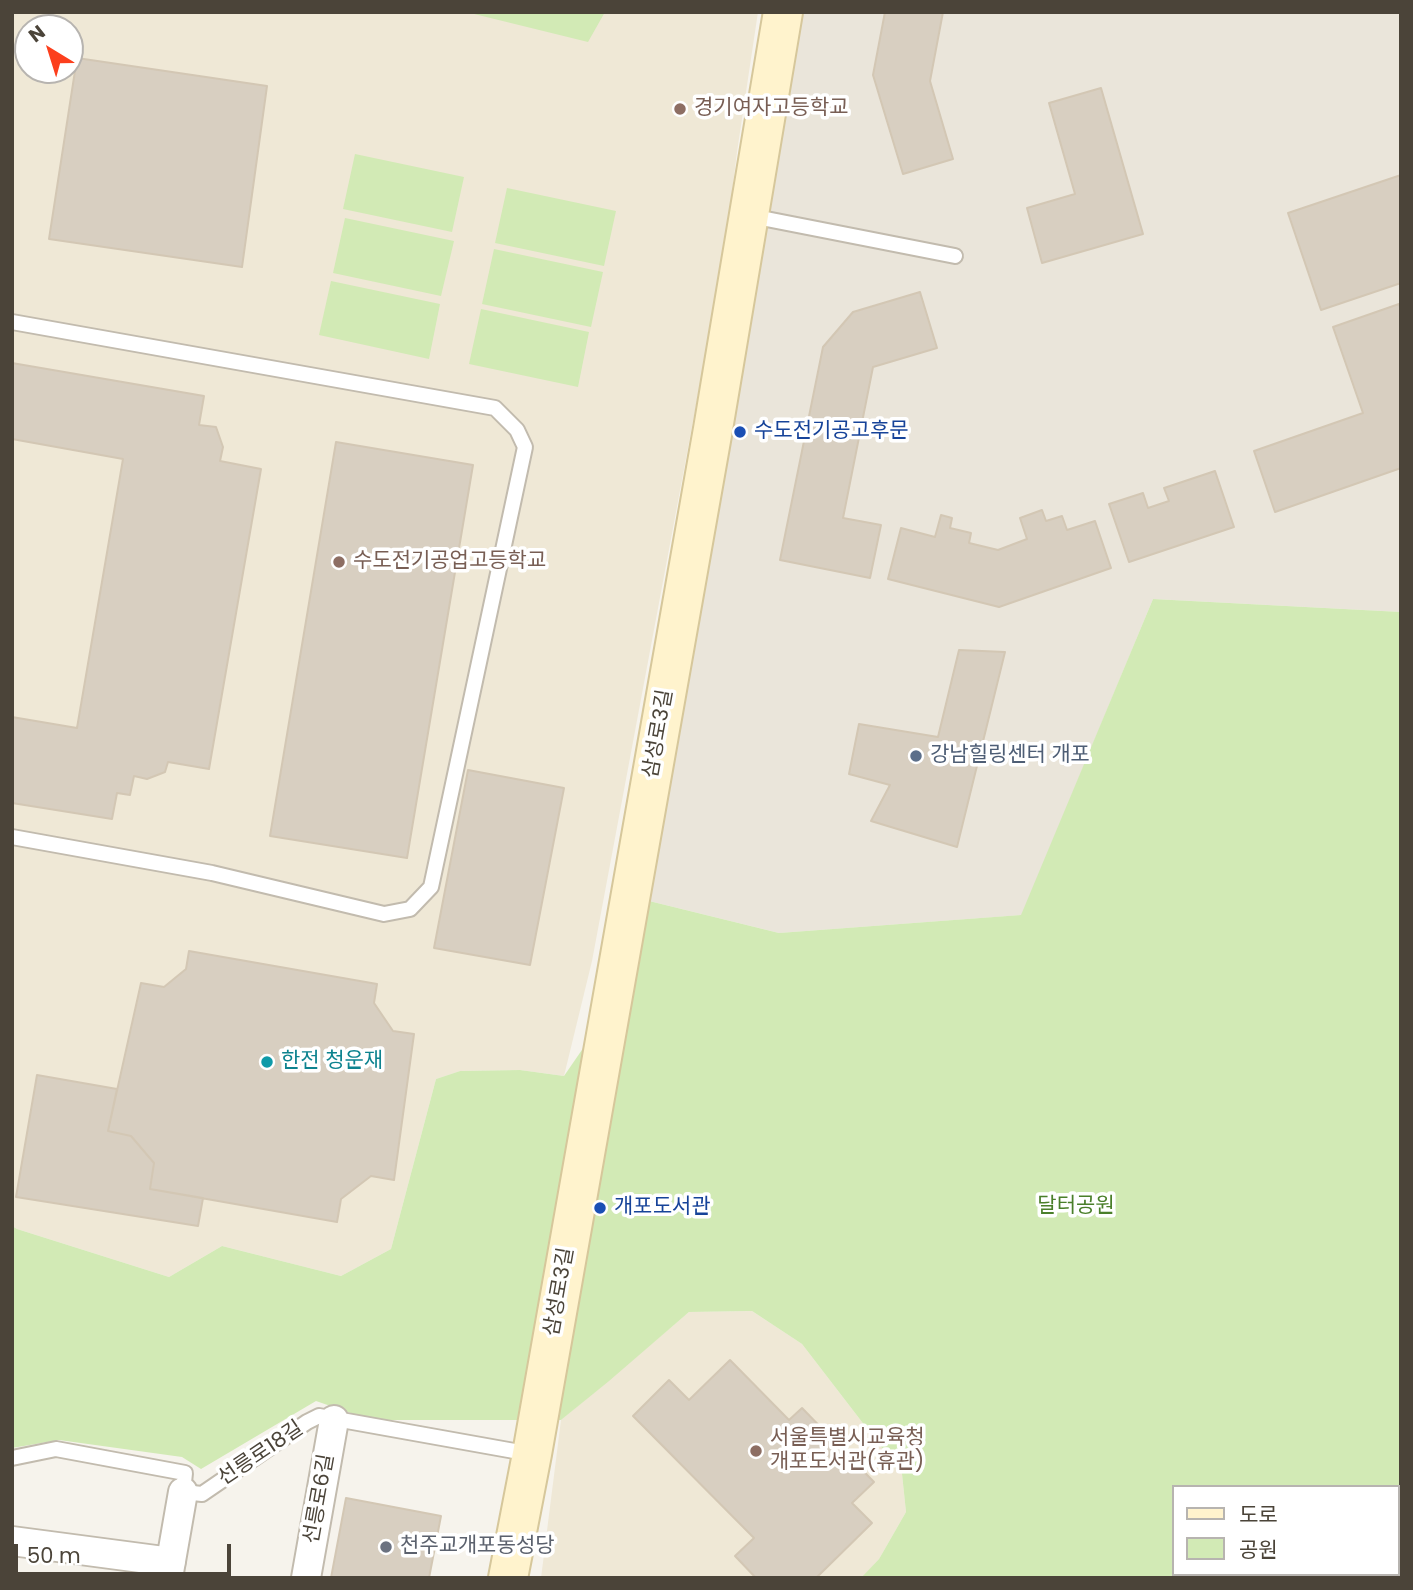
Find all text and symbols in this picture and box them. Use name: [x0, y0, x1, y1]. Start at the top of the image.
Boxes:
north arrow: [14, 14, 84, 84]
text: N: [23, 19, 51, 49]
place label: 경기여자고등학교: [694, 96, 849, 122]
marker: 경기여자고등학교: [672, 101, 688, 117]
place label: 수도전기공고후문: [754, 419, 909, 445]
marker: 수도전기공고후문: [732, 424, 748, 440]
place label: 수도전기공업고등학교: [353, 549, 546, 575]
marker: 수도전기공업고등학교: [331, 554, 347, 570]
street label: 삼성로3길: [639, 688, 679, 780]
place label: 강남힐링센터 개포: [930, 743, 1090, 769]
marker: 강남힐링센터 개포: [908, 748, 924, 764]
place label: 한전 청운재: [281, 1049, 383, 1075]
marker: 한전 청운재: [259, 1054, 275, 1070]
park label: 달터공원: [1037, 1194, 1115, 1220]
place label: 개포도서관: [614, 1195, 711, 1221]
marker: 개포도서관: [592, 1200, 608, 1216]
street label: 삼성로3길: [540, 1246, 580, 1338]
street label: 선릉로18길: [214, 1416, 308, 1492]
place label: 서울특별시교육청 개포도서관(휴관): [770, 1426, 925, 1476]
marker: 서울특별시교육청 개포도서관(휴관): [748, 1443, 764, 1459]
street label: 선릉로6길: [300, 1452, 340, 1546]
legend: [1172, 1485, 1399, 1576]
text: 도로: [1239, 1500, 1278, 1529]
scale bar: [18, 1530, 234, 1574]
place label: 천주교개포동성당: [400, 1534, 555, 1560]
text: 공원: [1239, 1535, 1278, 1564]
marker: 천주교개포동성당: [378, 1539, 394, 1555]
text: 50 m: [27, 1541, 81, 1570]

